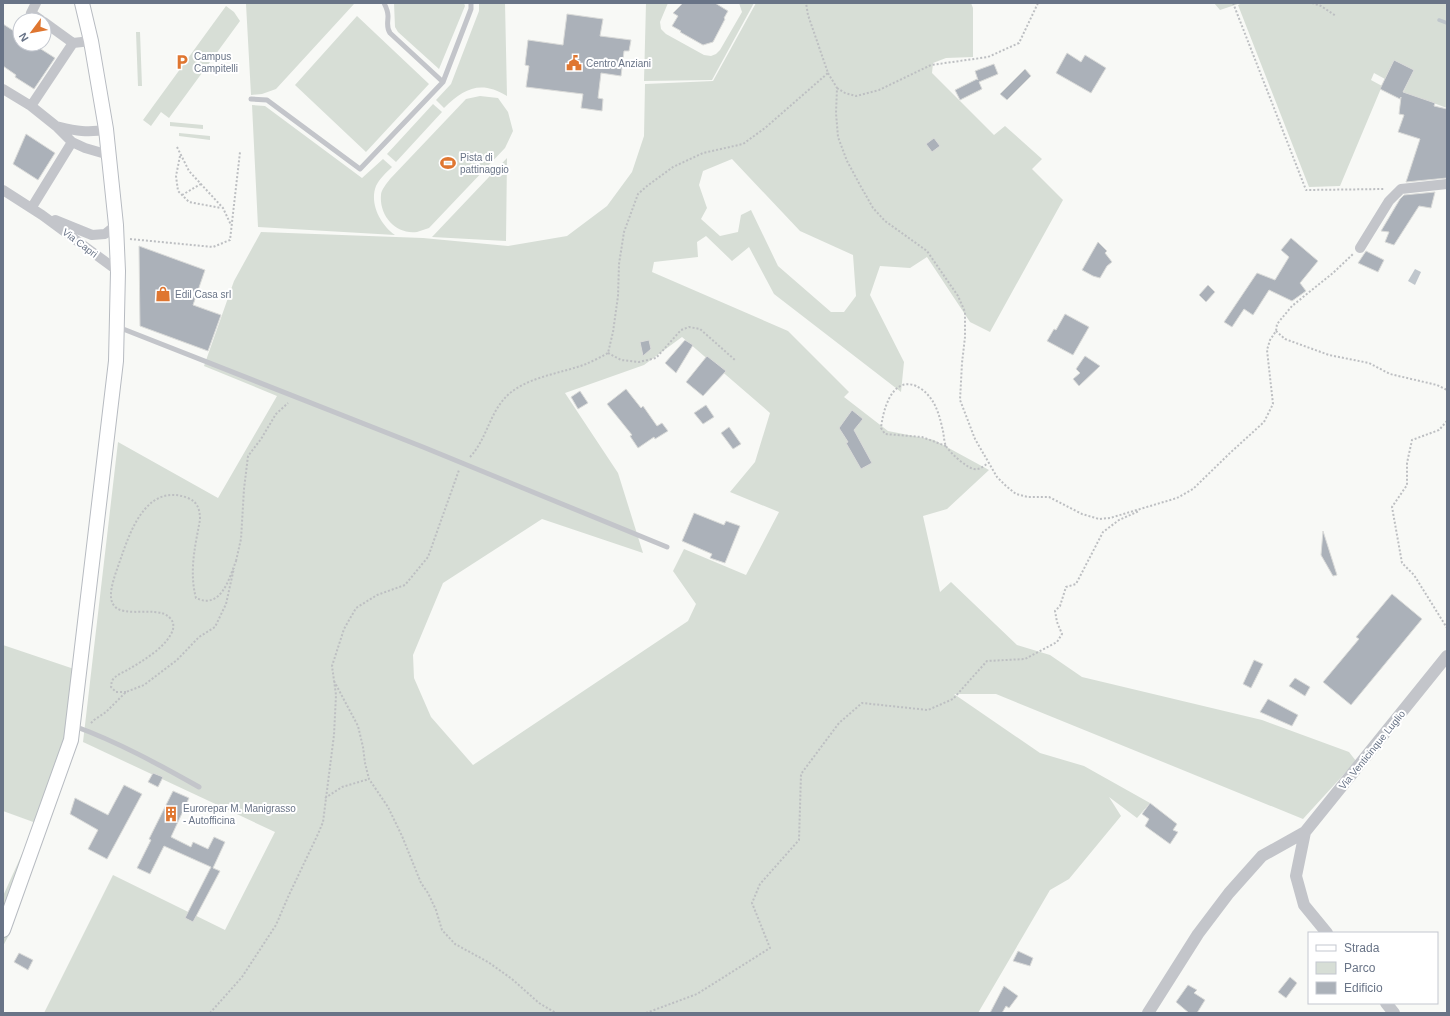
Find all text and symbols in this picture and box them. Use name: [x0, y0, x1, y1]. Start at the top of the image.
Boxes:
north arrow: [12, 12, 52, 52]
text: N: [16, 31, 31, 44]
place label: Campus Campitelli: [194, 51, 238, 74]
parking icon: Campus Campitelli: [173, 53, 191, 71]
public building icon: Centro Anziani: [565, 54, 583, 72]
place label: Centro Anziani: [586, 58, 651, 69]
place label: Pista di pattinaggio: [460, 152, 509, 175]
sports icon: Pista di pattinaggio: [439, 154, 457, 172]
street label: Via Capri: [60, 226, 100, 260]
shop icon: Edil Casa srl: [154, 285, 172, 303]
place label: Edil Casa srl: [175, 289, 231, 300]
street label: Via Venticinque Luglio: [1337, 708, 1407, 792]
place label: Eurorepar M. Manigrasso - Autofficina: [183, 803, 296, 826]
building icon: Eurorepar M. Manigrasso - Autofficina: [162, 805, 180, 823]
legend: [1308, 932, 1438, 1004]
text: Strada: [1344, 941, 1380, 955]
text: Parco: [1344, 961, 1376, 975]
text: Edificio: [1344, 981, 1383, 995]

